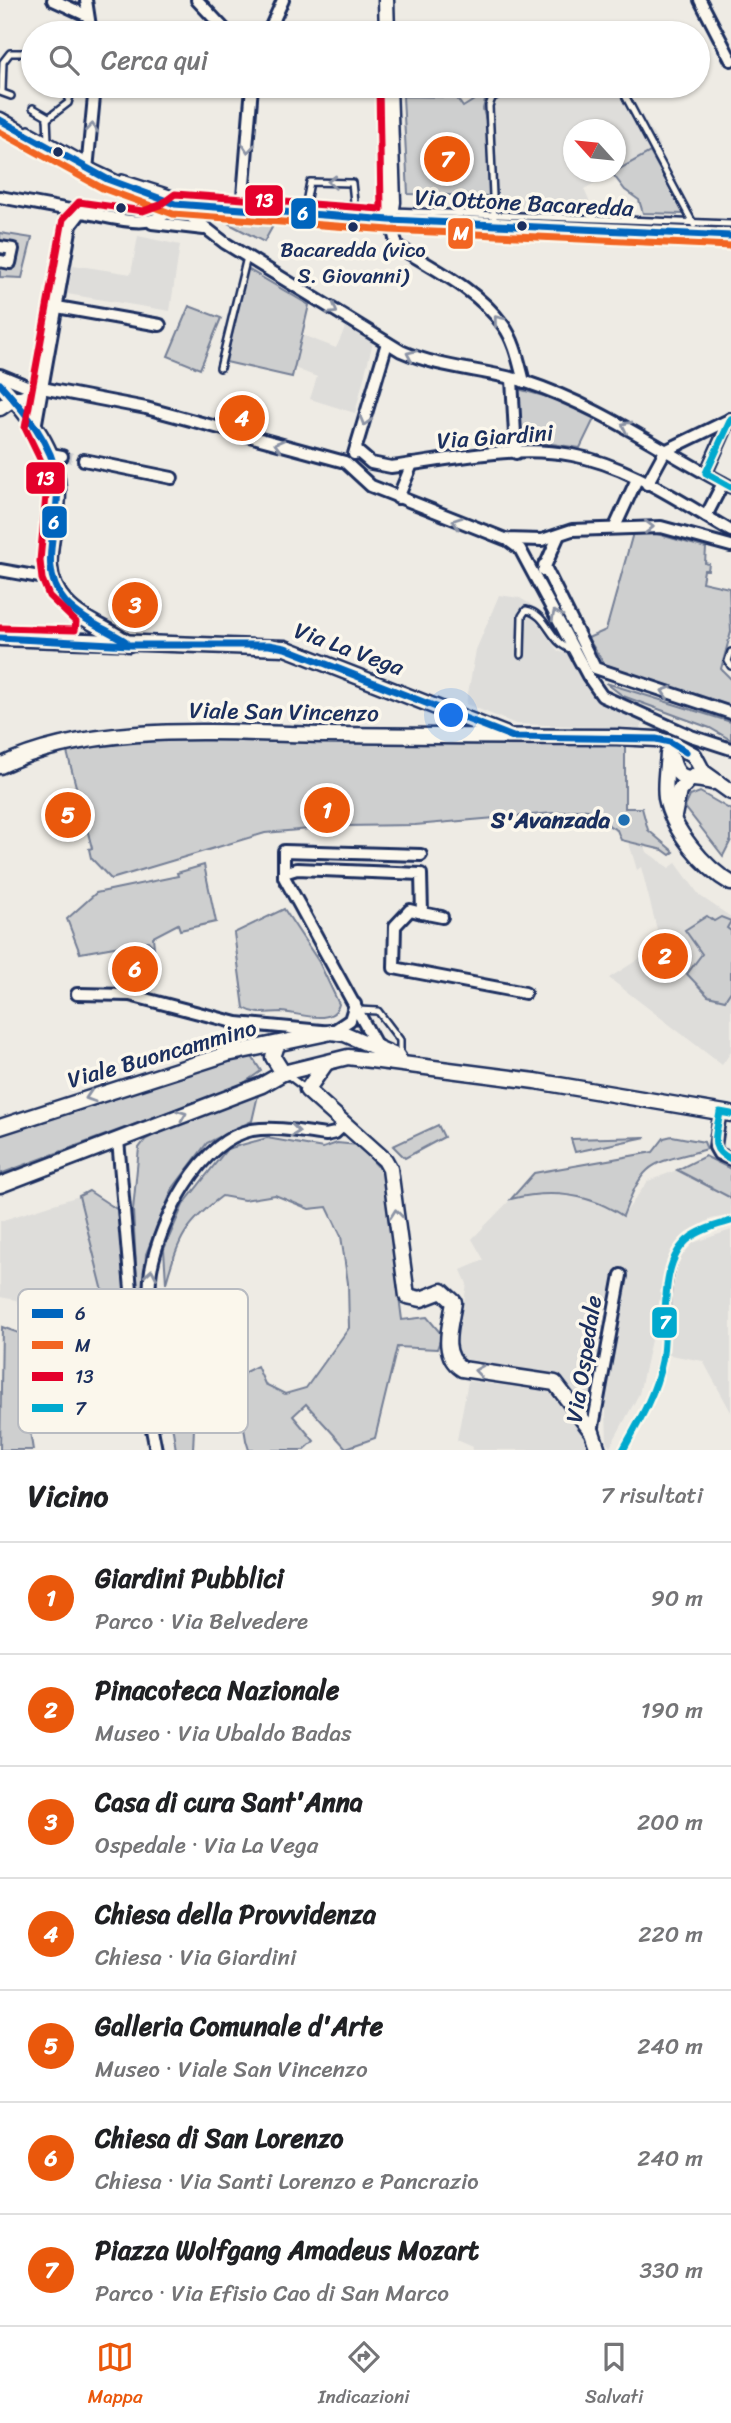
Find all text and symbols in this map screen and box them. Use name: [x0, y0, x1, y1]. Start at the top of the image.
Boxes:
search box: [21, 21, 710, 98]
text: Cerca qui: [101, 37, 208, 83]
icon: search: [45, 41, 83, 79]
north arrow: [563, 119, 626, 182]
one-way arrow: [84, 122, 99, 133]
pin: 7: [424, 133, 470, 185]
one-way arrow: [241, 142, 256, 153]
unlabelled marker: [51, 145, 65, 159]
one-way arrow: [326, 175, 337, 190]
street label: Via Ottone Bacaredda: [413, 177, 635, 229]
line badge: 13: [244, 184, 284, 217]
text: 13: [255, 184, 274, 217]
line badge: 6: [290, 197, 317, 230]
text: 6: [297, 197, 309, 230]
unlabelled marker: [114, 201, 128, 215]
line badge: M: [447, 217, 474, 250]
text: M: [452, 217, 469, 250]
unlabelled marker: [515, 219, 529, 233]
marker: Bacaredda (vico S. Giovanni): [346, 220, 360, 234]
place label: Bacaredda (vico S. Giovanni): [280, 231, 426, 295]
one-way arrow: [326, 302, 339, 315]
one-way arrow: [494, 315, 506, 328]
one-way arrow: [406, 349, 419, 363]
pin: 4: [219, 392, 265, 444]
street label: Via Giardini: [435, 412, 555, 462]
one-way arrow: [359, 414, 374, 426]
one-way arrow: [621, 421, 633, 435]
one-way arrow: [274, 439, 286, 453]
line badge: 13: [25, 461, 66, 495]
text: 13: [36, 462, 55, 495]
line badge: 6: [41, 505, 68, 539]
text: 6: [48, 506, 60, 539]
one-way arrow: [451, 516, 463, 530]
one-way arrow: [644, 519, 654, 535]
pin: 3: [112, 579, 158, 631]
street label: Via La Vega: [288, 610, 410, 688]
one-way arrow: [550, 610, 564, 622]
one-way arrow: [661, 686, 673, 700]
street label: Viale San Vincenzo: [189, 690, 379, 734]
your location: [434, 698, 468, 732]
pin: 1: [304, 784, 350, 836]
pin: 5: [45, 789, 91, 841]
place label: S'Avanzada: [490, 800, 610, 841]
marker: S'Avanzada: [616, 812, 632, 828]
pin: 2: [642, 930, 688, 982]
pin: 6: [112, 943, 158, 995]
street label: Viale Buoncammino: [63, 1007, 262, 1101]
one-way arrow: [85, 1089, 97, 1104]
one-way arrow: [176, 1110, 188, 1124]
one-way arrow: [290, 1123, 301, 1138]
one-way arrow: [389, 1208, 404, 1219]
one-way arrow: [143, 1268, 158, 1280]
legend: [18, 1289, 248, 1433]
street label: Via Ospedale: [554, 1292, 614, 1426]
text: 6: [75, 1297, 86, 1330]
line badge: 7: [651, 1306, 678, 1339]
text: 7: [660, 1306, 673, 1339]
text: M: [75, 1329, 91, 1362]
text: 13: [75, 1360, 94, 1393]
one-way arrow: [473, 1364, 484, 1379]
text: 7: [75, 1392, 87, 1425]
text: Vicino: [28, 1469, 108, 1523]
text: 7 risultati: [601, 1475, 703, 1516]
text: Giardini Pubblici: [95, 1555, 284, 1601]
text: 1: [46, 1578, 56, 1619]
text: 90 m: [651, 1578, 703, 1619]
text: Parco · Via Belvedere: [95, 1601, 308, 1642]
text: Pinacoteca Nazionale: [95, 1667, 339, 1713]
text: 2: [44, 1690, 58, 1731]
text: 190 m: [641, 1690, 703, 1731]
text: Museo · Via Ubaldo Badas: [95, 1713, 352, 1754]
text: Casa di cura Sant'Anna: [95, 1779, 363, 1825]
text: 3: [45, 1802, 57, 1843]
text: 200 m: [637, 1802, 703, 1843]
text: Ospedale · Via La Vega: [95, 1825, 318, 1866]
text: Chiesa della Provvidenza: [95, 1891, 376, 1937]
text: 4: [44, 1914, 58, 1955]
text: 220 m: [638, 1914, 703, 1955]
text: Chiesa · Via Giardini: [95, 1937, 296, 1978]
text: Galleria Comunale d'Arte: [95, 2003, 383, 2049]
text: 5: [44, 2026, 58, 2067]
text: 240 m: [637, 2026, 703, 2067]
text: Museo · Viale San Vincenzo: [95, 2049, 368, 2090]
text: Chiesa di San Lorenzo: [95, 2115, 344, 2161]
text: 6: [44, 2138, 58, 2179]
text: 240 m: [637, 2138, 703, 2179]
text: Chiesa · Via Santi Lorenzo e Pancrazio: [95, 2161, 479, 2202]
text: Piazza Wolfgang Amadeus Mozart: [95, 2227, 479, 2273]
text: 7: [44, 2250, 58, 2291]
text: 330 m: [640, 2250, 703, 2291]
text: Parco · Via Efisio Cao di San Marco: [95, 2273, 449, 2314]
tab: Mappa: [88, 2338, 142, 2413]
tab: Indicazioni: [318, 2338, 409, 2413]
tab: Salvati: [585, 2338, 643, 2413]

